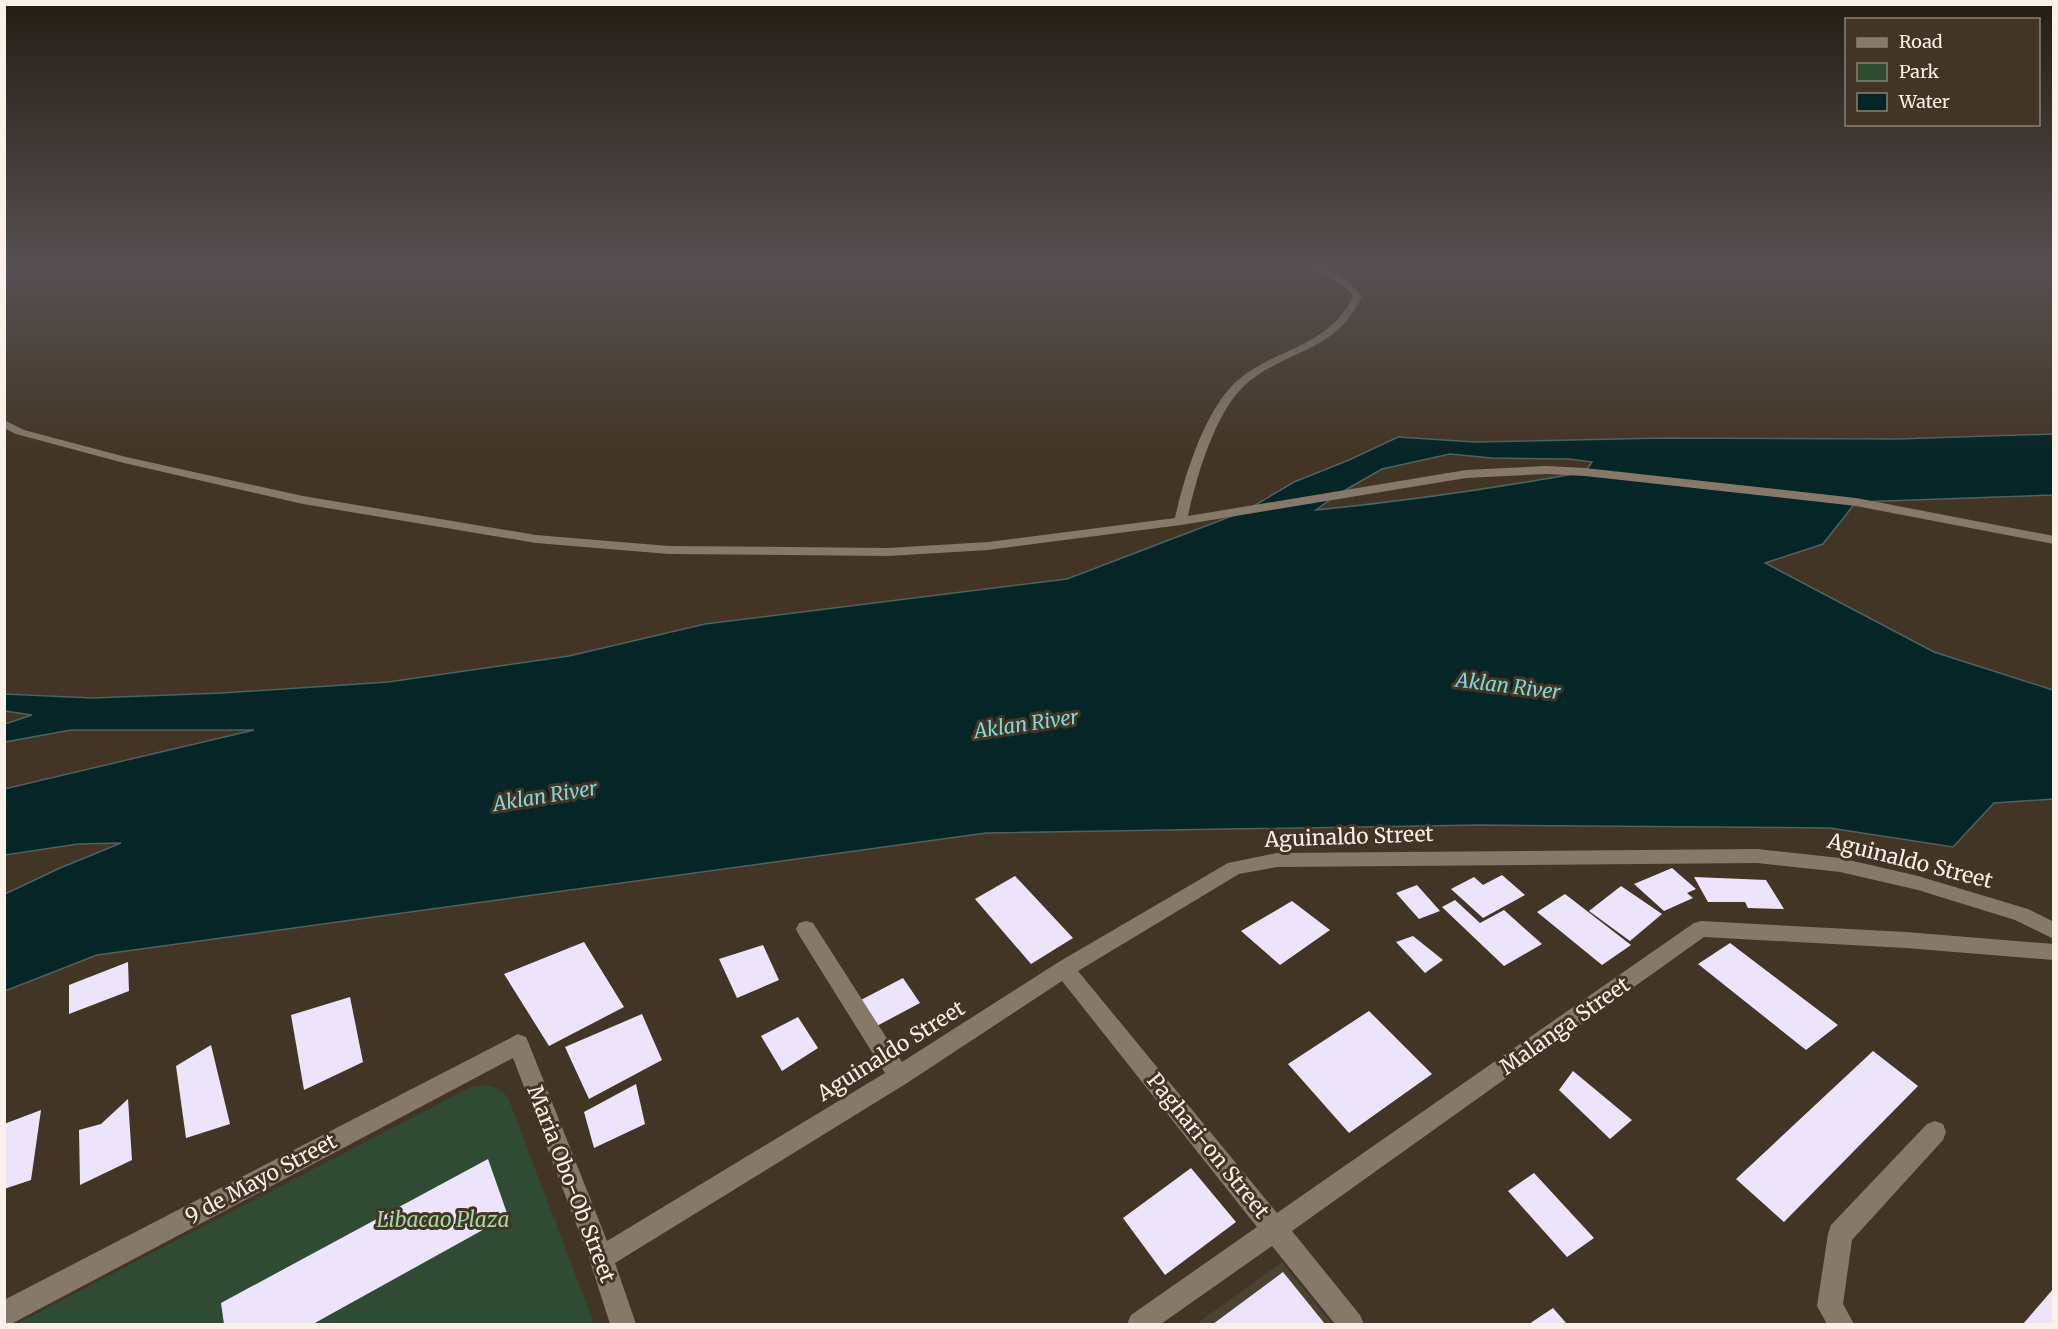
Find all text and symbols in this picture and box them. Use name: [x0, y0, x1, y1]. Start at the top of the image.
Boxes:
legend: [1845, 18, 2040, 126]
text: Road: [1899, 30, 1943, 53]
text: Park: [1899, 60, 1940, 83]
text: Water: [1898, 90, 1950, 113]
water label: Aklan River: [1452, 666, 1563, 704]
water label: Aklan River: [970, 704, 1081, 743]
water label: Aklan River: [489, 775, 600, 816]
street label: Aguinaldo Street: [1263, 820, 1434, 853]
street label: Aguinaldo Street: [1824, 827, 1995, 894]
street label: Malanga Street: [1494, 971, 1635, 1080]
street label: Aguinaldo Street: [811, 994, 970, 1107]
street label: Paghari-on Street: [1141, 1067, 1275, 1224]
street label: Maria Obo-Ob Street: [521, 1081, 622, 1286]
street label: 9 de Mayo Street: [181, 1127, 341, 1230]
park label: Libacao Plaza: [376, 1206, 510, 1233]

